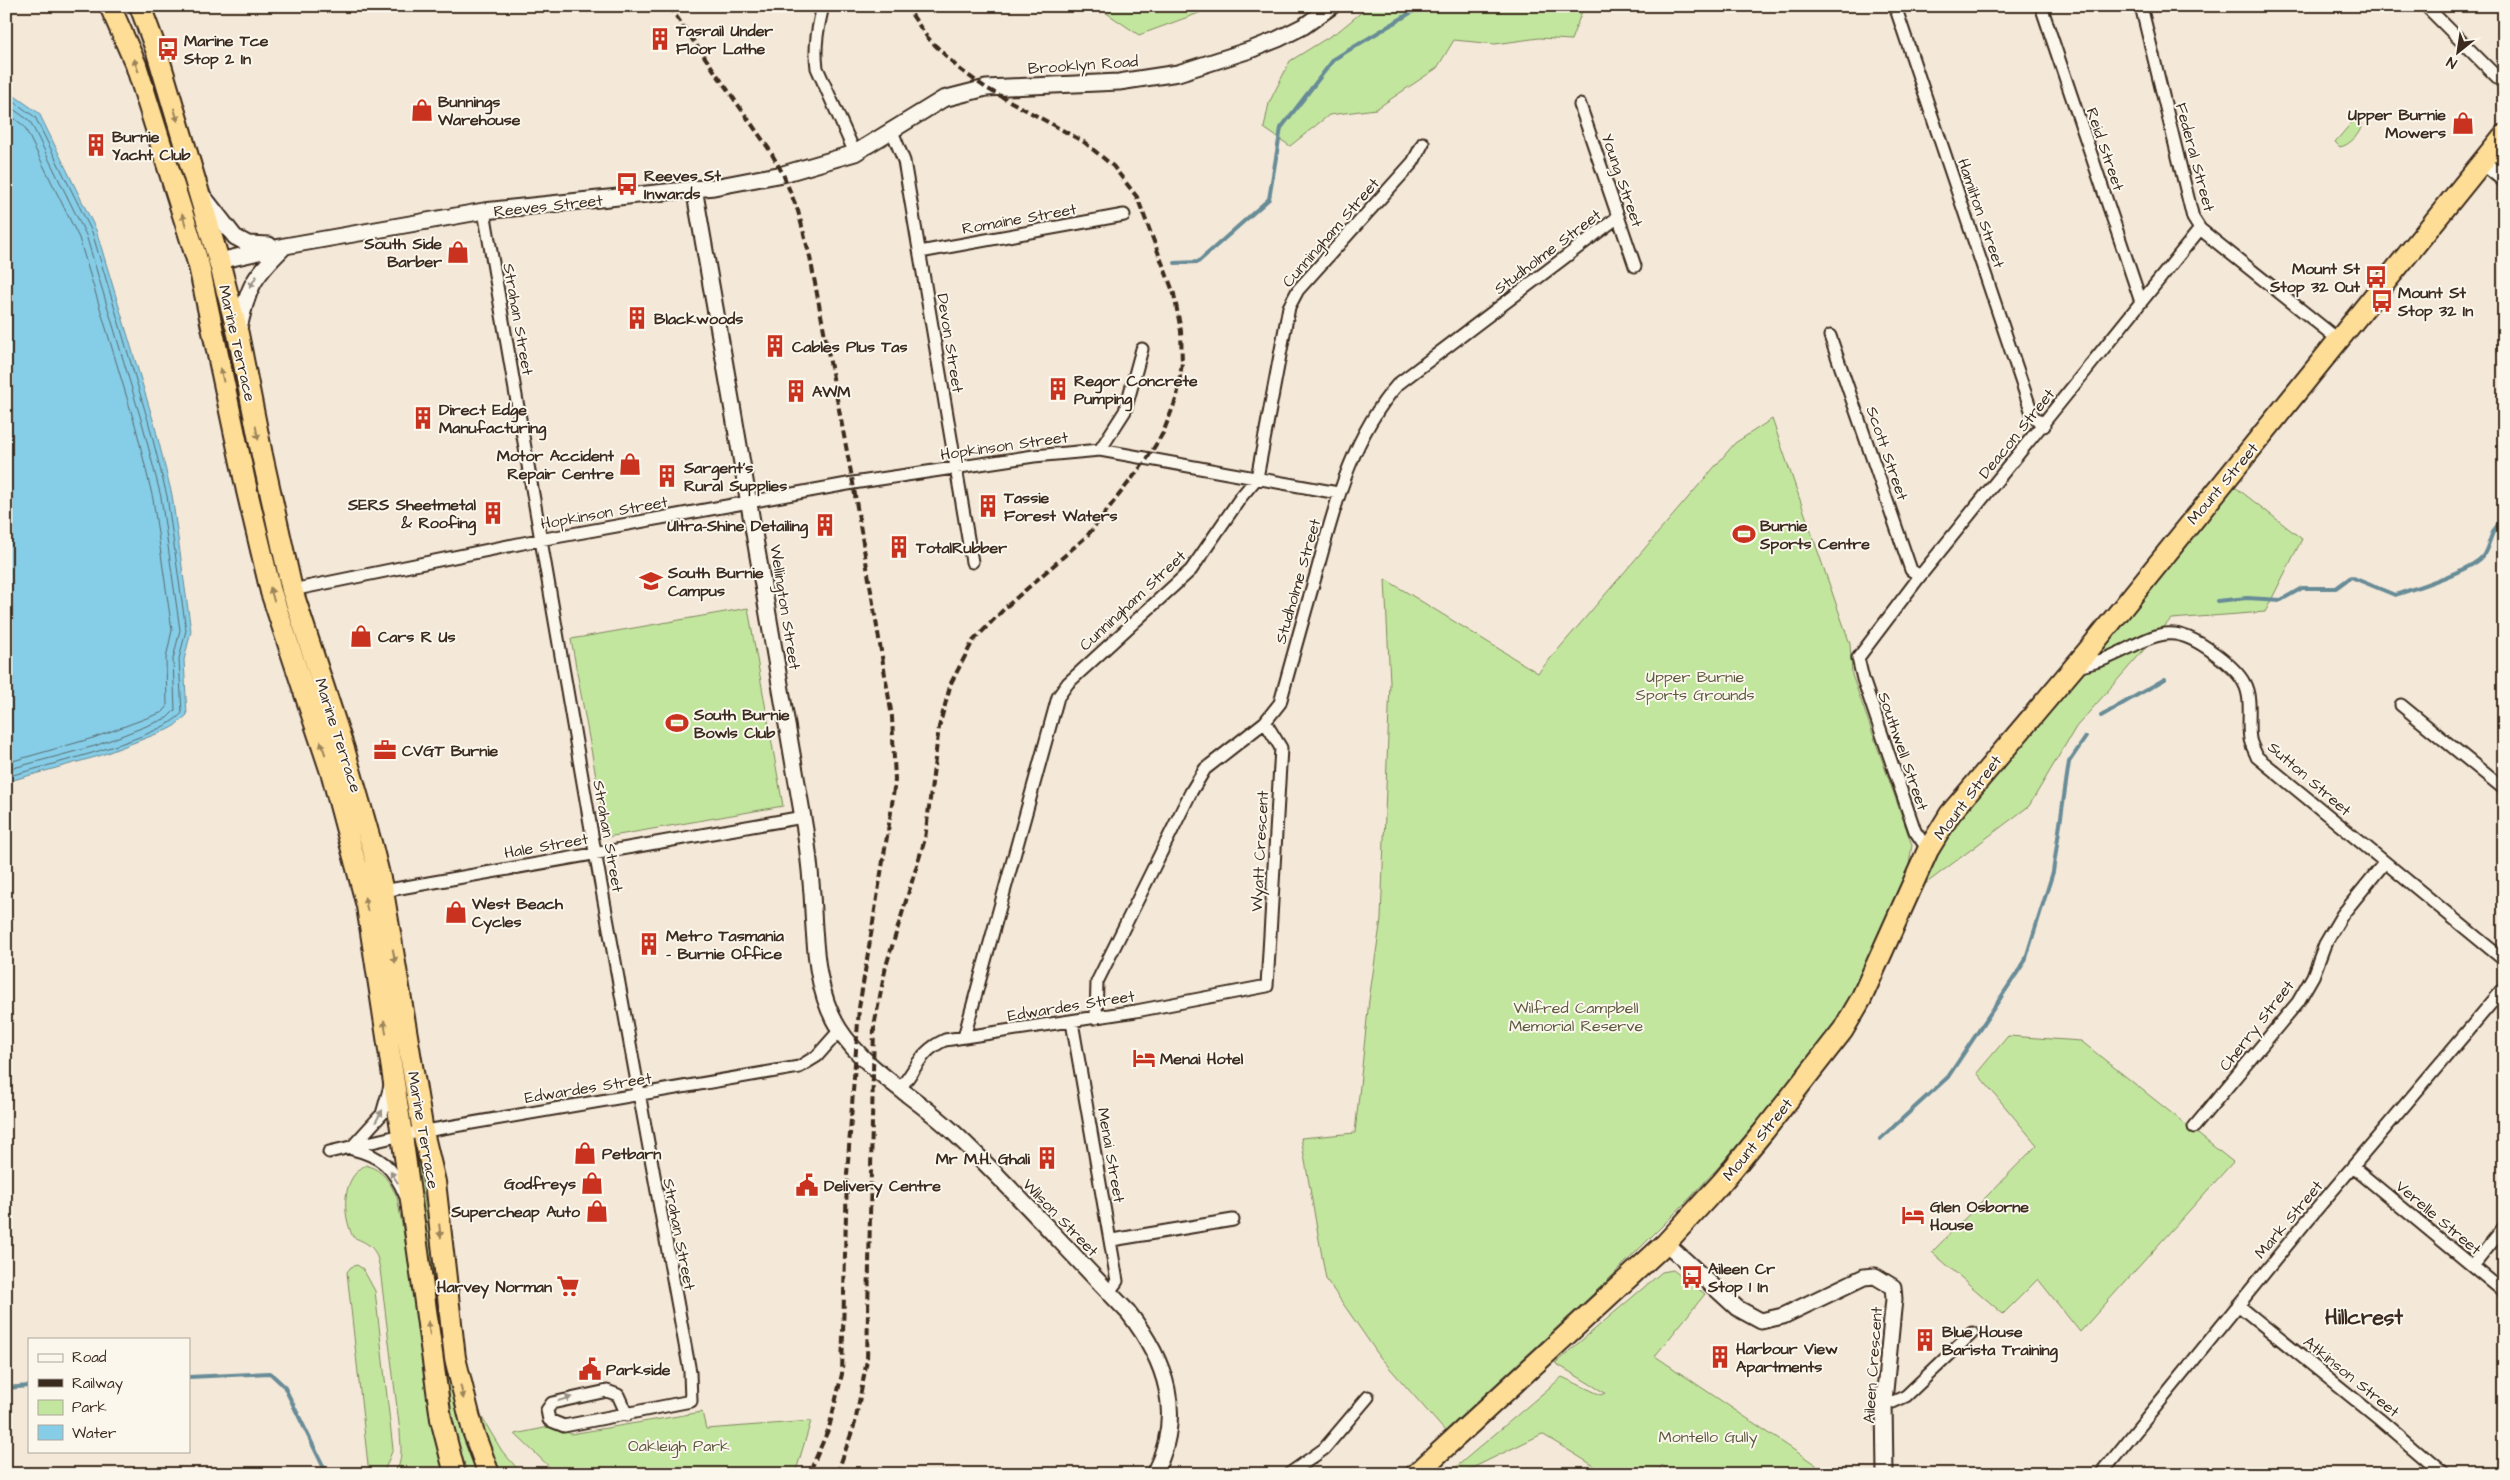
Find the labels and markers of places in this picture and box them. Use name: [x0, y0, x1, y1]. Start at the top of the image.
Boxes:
place label: Tasrail Under Floor Lathe: [675, 20, 773, 60]
building icon: Tasrail Under Floor Lathe: [647, 26, 673, 52]
place label: Marine Tce Stop 2 In: [183, 30, 269, 70]
bus stop icon: Marine Tce Stop 2 In: [155, 36, 181, 62]
place label: Bunnings Warehouse: [437, 91, 521, 131]
shop icon: Bunnings Warehouse: [409, 97, 435, 123]
place label: Upper Burnie Mowers: [2348, 104, 2446, 144]
shop icon: Upper Burnie Mowers: [2450, 110, 2476, 136]
place label: Burnie Yacht Club: [112, 126, 191, 166]
building icon: Burnie Yacht Club: [83, 132, 109, 158]
place label: Reeves St Inwards: [644, 165, 721, 205]
bus stop icon: Reeves St Inwards: [614, 171, 640, 197]
place label: South Side Barber: [363, 233, 442, 273]
shop icon: South Side Barber: [445, 239, 471, 265]
place label: Mount St Stop 32 Out: [2269, 258, 2361, 298]
bus stop icon: Mount St Stop 32 Out: [2363, 264, 2389, 290]
place label: Mount St Stop 32 In: [2397, 282, 2473, 322]
bus stop icon: Mount St Stop 32 In: [2369, 288, 2395, 314]
building icon: Blackwoods: [624, 305, 650, 331]
place label: Blackwoods: [654, 308, 743, 330]
building icon: Cables Plus Tas: [762, 333, 788, 359]
place label: Cables Plus Tas: [792, 336, 907, 358]
place label: Regor Concrete Pumping: [1074, 370, 1198, 412]
building icon: Regor Concrete Pumping: [1045, 376, 1071, 402]
building icon: AWM: [783, 378, 809, 404]
place label: AWM: [812, 381, 851, 403]
place label: Direct Edge Manufacturing: [439, 399, 547, 441]
building icon: Direct Edge Manufacturing: [410, 405, 436, 431]
place label: Motor Accident Repair Centre: [497, 445, 615, 485]
shop icon: Motor Accident Repair Centre: [617, 451, 643, 477]
place label: Sargent's Rural Supplies: [683, 457, 787, 497]
building icon: Sargent's Rural Supplies: [654, 463, 680, 489]
place label: Tassie Forest Waters: [1003, 487, 1118, 527]
building icon: Tassie Forest Waters: [975, 493, 1001, 519]
place label: SERS Sheetmetal & Roofing: [347, 494, 477, 536]
building icon: SERS Sheetmetal & Roofing: [480, 500, 506, 526]
building icon: Ultra-Shine Detailing: [812, 512, 838, 538]
place label: Ultra-Shine Detailing: [667, 515, 809, 539]
place label: Burnie Sports Centre: [1759, 515, 1870, 555]
sports icon: Burnie Sports Centre: [1731, 521, 1757, 547]
building icon: TotalRubber: [886, 534, 912, 560]
place label: TotalRubber: [915, 537, 1007, 559]
place label: South Burnie Campus: [667, 562, 764, 602]
school or university icon: South Burnie Campus: [638, 568, 664, 594]
shop icon: Cars R Us: [348, 623, 374, 649]
place label: Cars R Us: [378, 626, 456, 648]
place label: South Burnie Bowls Club: [693, 704, 790, 744]
sports icon: South Burnie Bowls Club: [664, 710, 690, 736]
office icon: CVGT Burnie: [372, 737, 398, 763]
place label: CVGT Burnie: [402, 740, 499, 762]
place label: West Beach Cycles: [471, 893, 564, 934]
shop icon: West Beach Cycles: [443, 899, 469, 925]
place label: Metro Tasmania - Burnie Office: [666, 925, 785, 965]
building icon: Metro Tasmania - Burnie Office: [636, 931, 662, 957]
hotel icon: Menai Hotel: [1131, 1045, 1157, 1071]
place label: Menai Hotel: [1160, 1048, 1244, 1070]
shop icon: Petbarn: [572, 1140, 598, 1166]
place label: Petbarn: [602, 1143, 661, 1165]
building icon: Mr M.H. Ghali: [1034, 1145, 1060, 1171]
place label: Mr M.H. Ghali: [936, 1148, 1031, 1170]
shop icon: Godfreys: [579, 1170, 605, 1196]
public building icon: Delivery Centre: [794, 1172, 820, 1198]
place label: Godfreys: [504, 1173, 576, 1196]
place label: Delivery Centre: [824, 1175, 941, 1198]
place label: Glen Osborne House: [1930, 1196, 2029, 1236]
shop icon: Supercheap Auto: [584, 1198, 610, 1224]
place label: Supercheap Auto: [450, 1201, 581, 1223]
hotel icon: Glen Osborne House: [1900, 1202, 1926, 1228]
place label: Aileen Cr Stop 1 In: [1707, 1258, 1775, 1298]
bus stop icon: Aileen Cr Stop 1 In: [1679, 1264, 1705, 1290]
supermarket icon: Harvey Norman: [555, 1273, 581, 1299]
place label: Harvey Norman: [437, 1276, 552, 1299]
place label: Blue House Barista Training: [1942, 1321, 2059, 1363]
building icon: Blue House Barista Training: [1912, 1327, 1938, 1353]
place label: Harbour View Apartments: [1736, 1338, 1838, 1378]
building icon: Harbour View Apartments: [1707, 1344, 1733, 1370]
public building icon: Parkside: [577, 1356, 603, 1382]
place label: Parkside: [606, 1359, 671, 1381]

